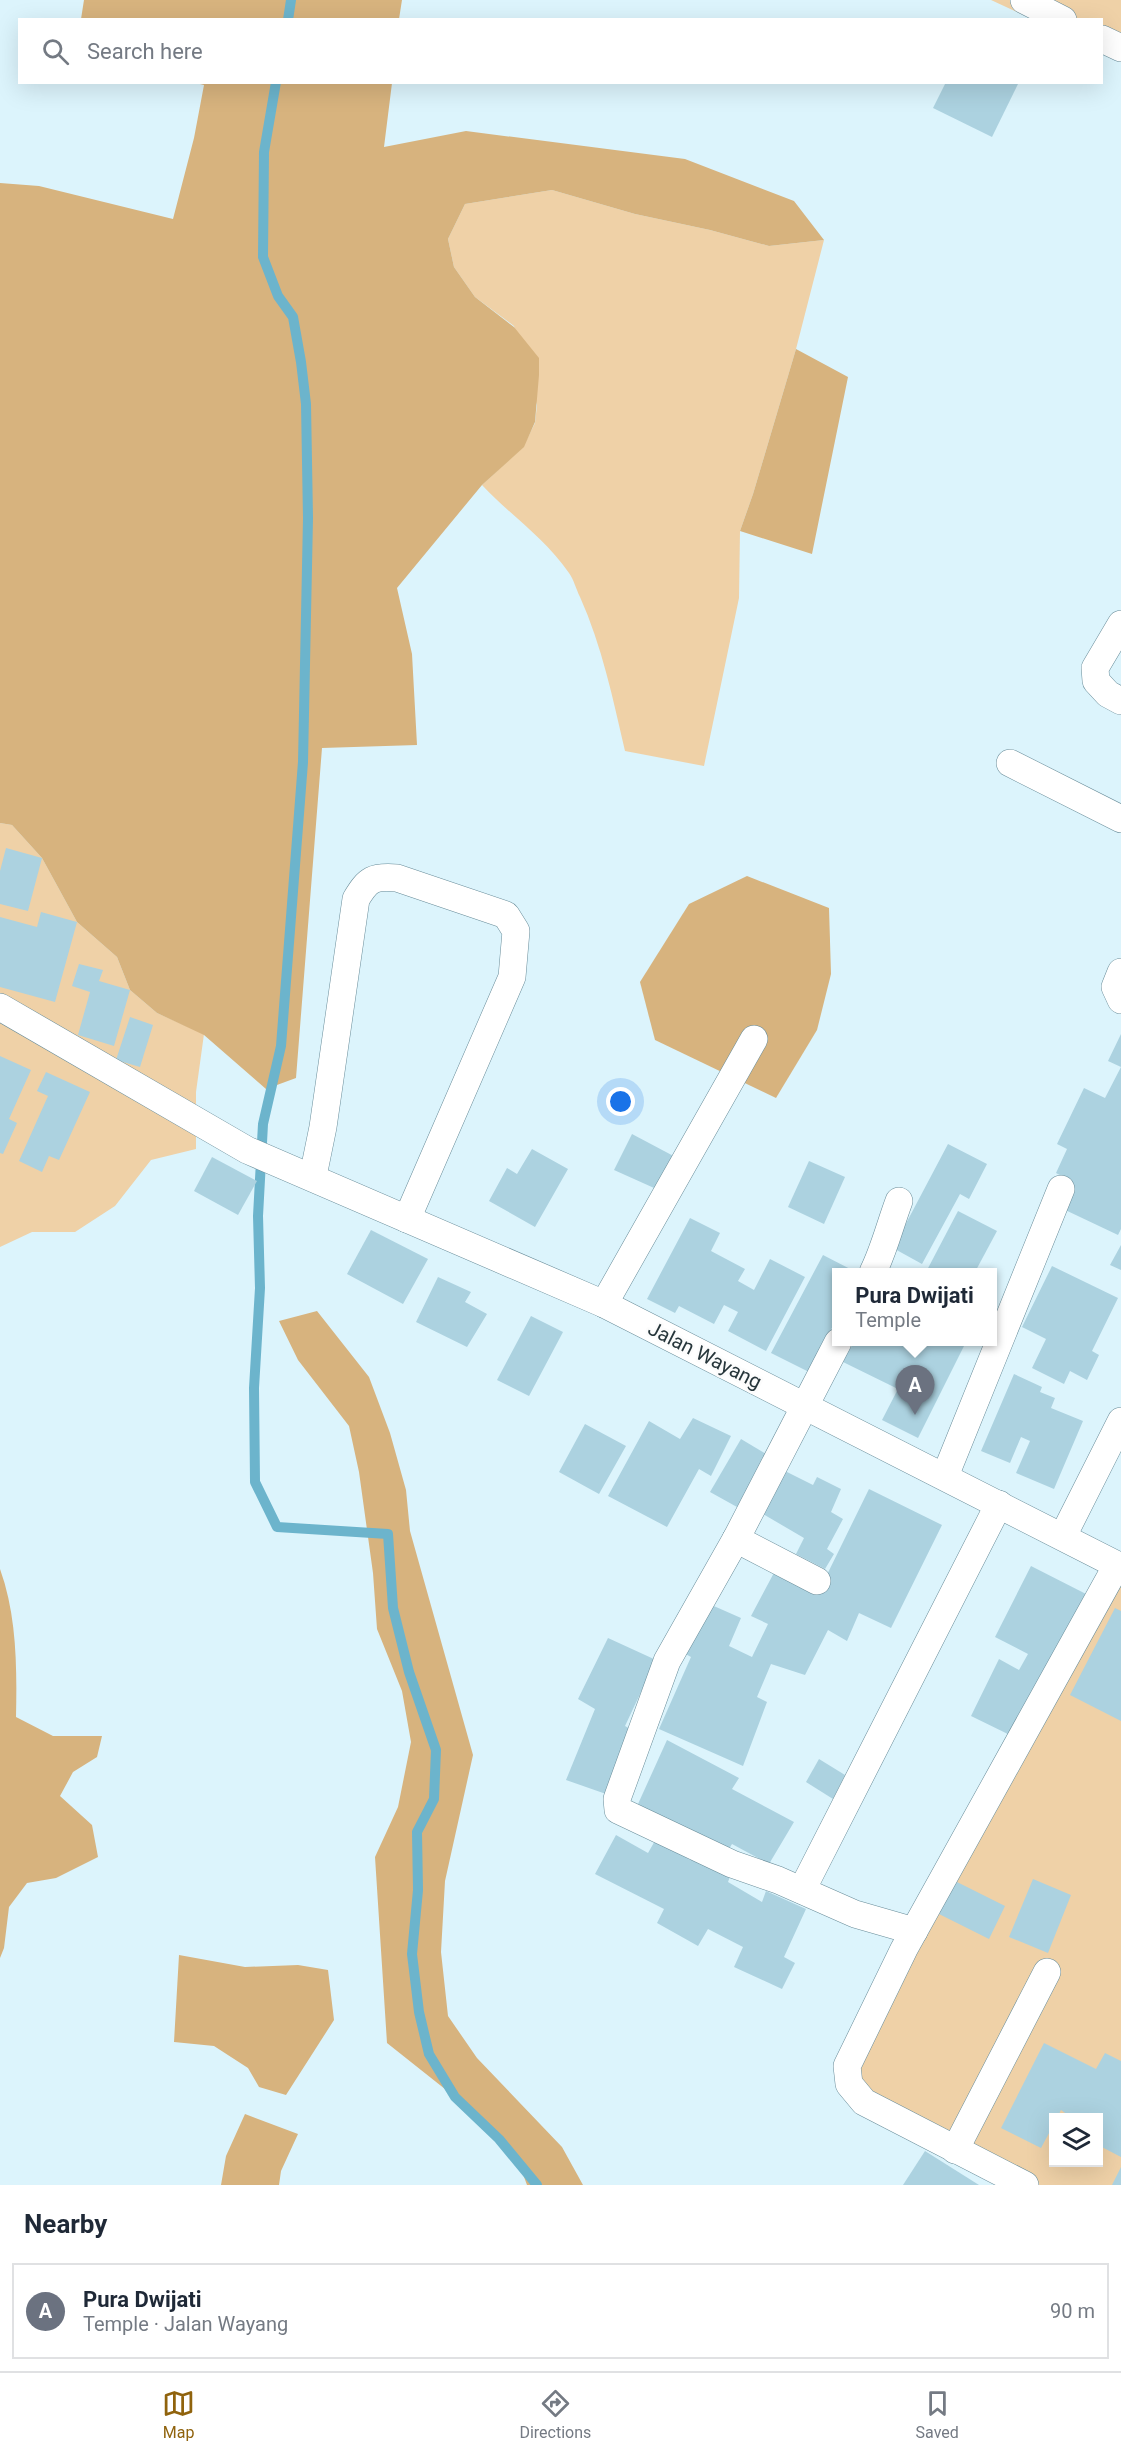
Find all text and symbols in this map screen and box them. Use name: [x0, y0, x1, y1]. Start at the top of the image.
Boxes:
search box: [18, 18, 1103, 84]
icon: search: [39, 35, 72, 68]
text: Search here: [87, 39, 203, 64]
your location: [606, 1087, 635, 1116]
popup: [832, 1268, 997, 1346]
text: Pura Dwijati: [855, 1283, 974, 1308]
text: Temple: [855, 1308, 921, 1332]
street label: Jalan Wayang: [644, 1316, 766, 1394]
pin: A: [896, 1366, 934, 1415]
map controls: [1049, 2113, 1103, 2167]
button: layers: [1049, 2113, 1103, 2167]
text: Nearby: [24, 2209, 107, 2239]
text: Pura Dwijati: [83, 2287, 201, 2312]
text: A: [39, 2299, 52, 2323]
text: 90 m: [1050, 2299, 1095, 2323]
text: Temple · Jalan Wayang: [83, 2312, 288, 2336]
tab: Map: [162, 2387, 195, 2442]
tab: Directions: [519, 2387, 591, 2442]
tab: Saved: [916, 2387, 959, 2442]

